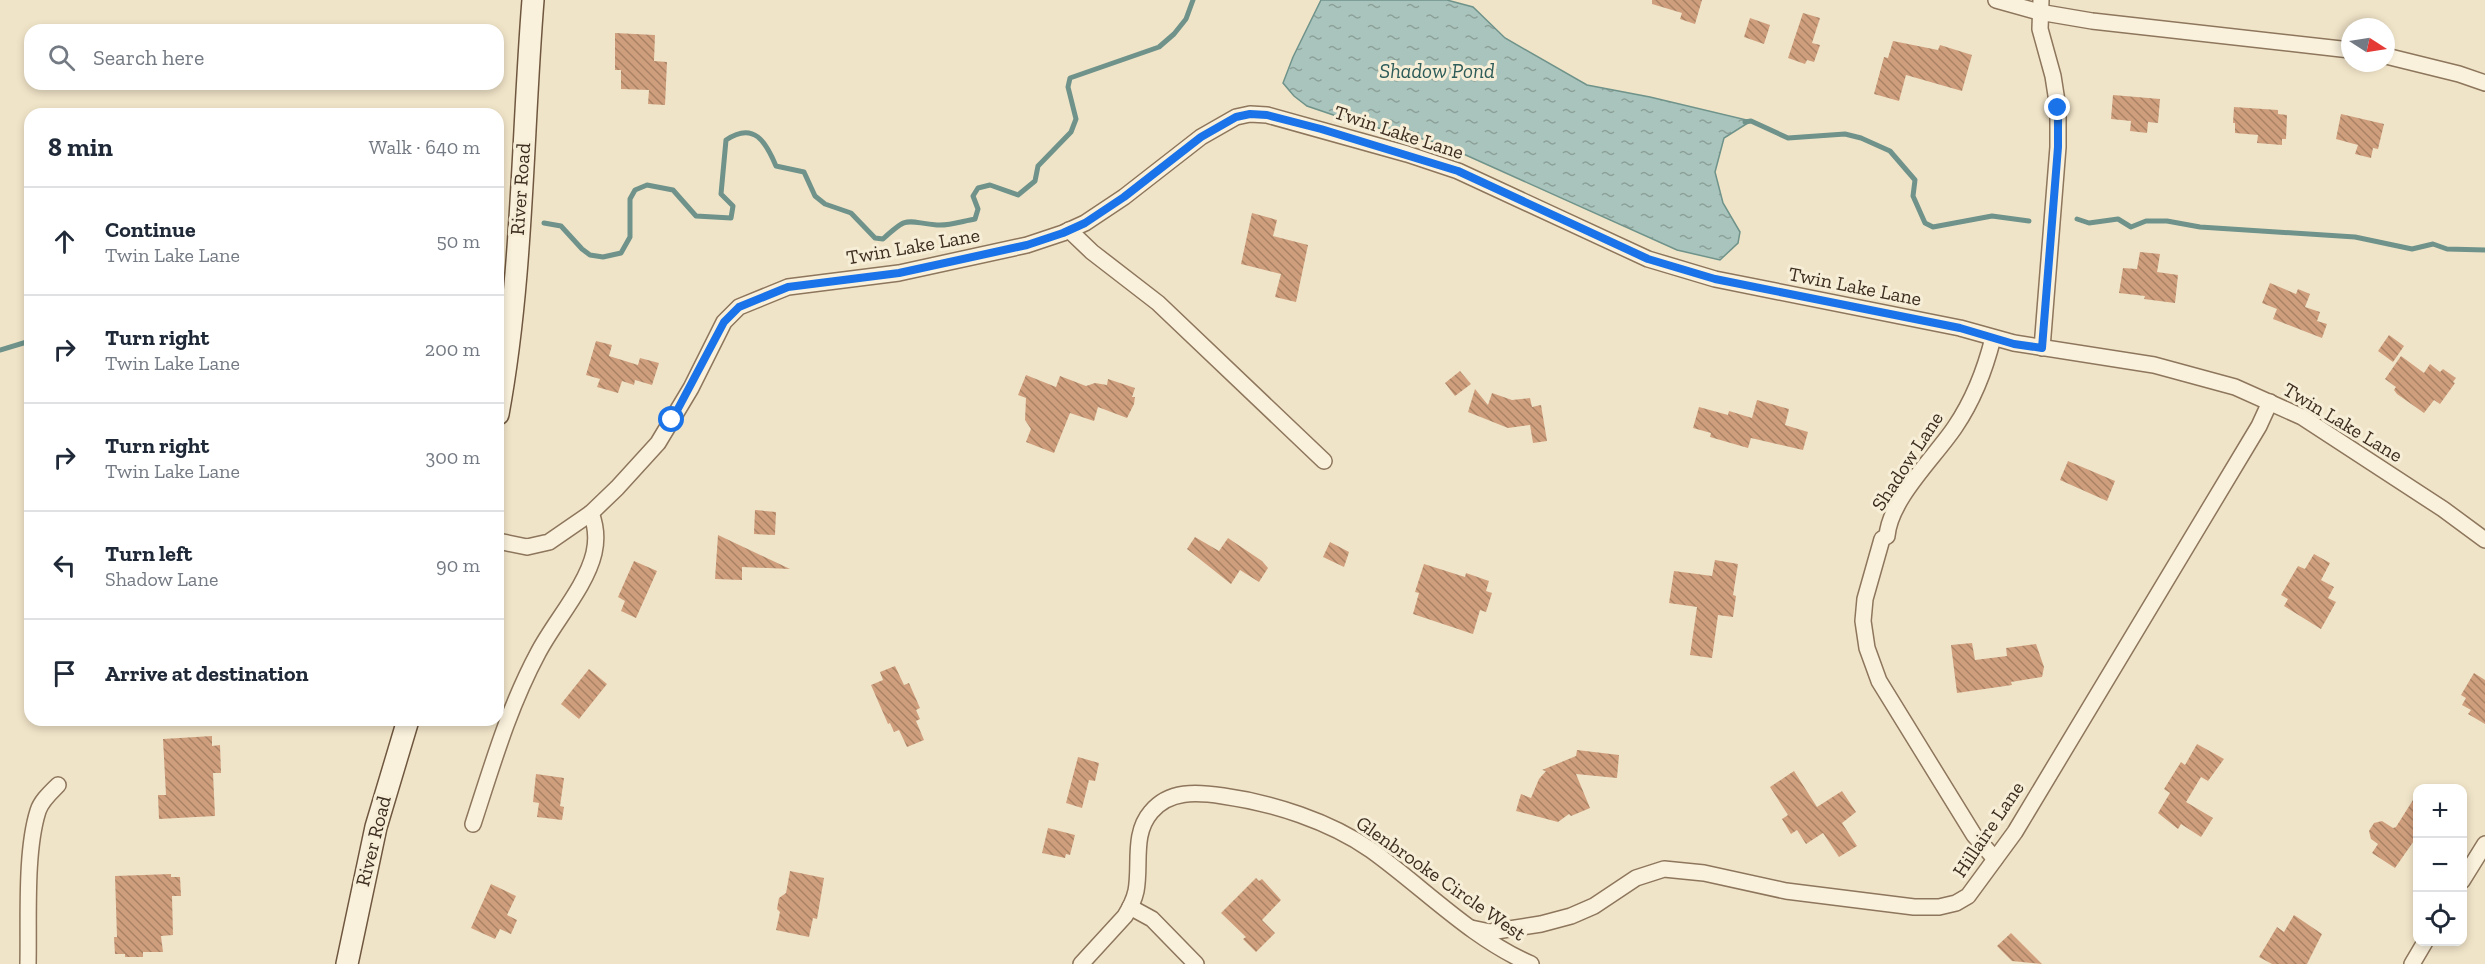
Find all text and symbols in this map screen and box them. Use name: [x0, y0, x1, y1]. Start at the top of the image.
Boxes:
north arrow: [2341, 18, 2395, 72]
search box: [24, 24, 504, 90]
icon: search: [45, 41, 78, 74]
text: Search here: [93, 44, 204, 71]
water label: Shadow Pond: [1379, 58, 1495, 83]
route end: [2044, 94, 2070, 120]
street label: Twin Lake Lane: [1331, 100, 1467, 164]
text: 8 min: [48, 131, 113, 163]
text: Walk · 640 m: [369, 135, 480, 159]
street label: River Road: [505, 142, 535, 236]
text: Continue: [105, 216, 196, 243]
street label: Twin Lake Lane: [844, 222, 982, 270]
icon: ahead: [48, 225, 81, 258]
text: 50 m: [436, 229, 480, 253]
text: Twin Lake Lane: [105, 243, 240, 267]
street label: Twin Lake Lane: [1786, 261, 1924, 311]
text: Turn right: [105, 324, 209, 351]
icon: right: [48, 333, 81, 366]
text: 200 m: [425, 337, 480, 361]
text: Twin Lake Lane: [105, 351, 240, 375]
street label: Twin Lake Lane: [2279, 377, 2407, 467]
route start: [658, 406, 684, 432]
street label: Shadow Lane: [1866, 407, 1948, 515]
text: Turn right: [105, 432, 209, 459]
icon: right: [48, 441, 81, 474]
text: 300 m: [425, 445, 480, 469]
text: Twin Lake Lane: [105, 459, 240, 483]
text: Turn left: [105, 540, 192, 567]
icon: left: [48, 549, 81, 582]
text: 90 m: [436, 553, 480, 577]
text: Shadow Lane: [105, 567, 218, 591]
icon: arrive: [48, 657, 81, 690]
text: Arrive at destination: [105, 660, 308, 687]
street label: Hillaire Lane: [1947, 777, 2029, 881]
map controls: [2413, 784, 2467, 946]
button: +: [2413, 784, 2467, 838]
street label: River Road: [350, 793, 396, 889]
street label: Glenbrooke Circle West: [1352, 810, 1531, 946]
button: −: [2413, 838, 2467, 892]
button: locate: [2413, 892, 2467, 946]

